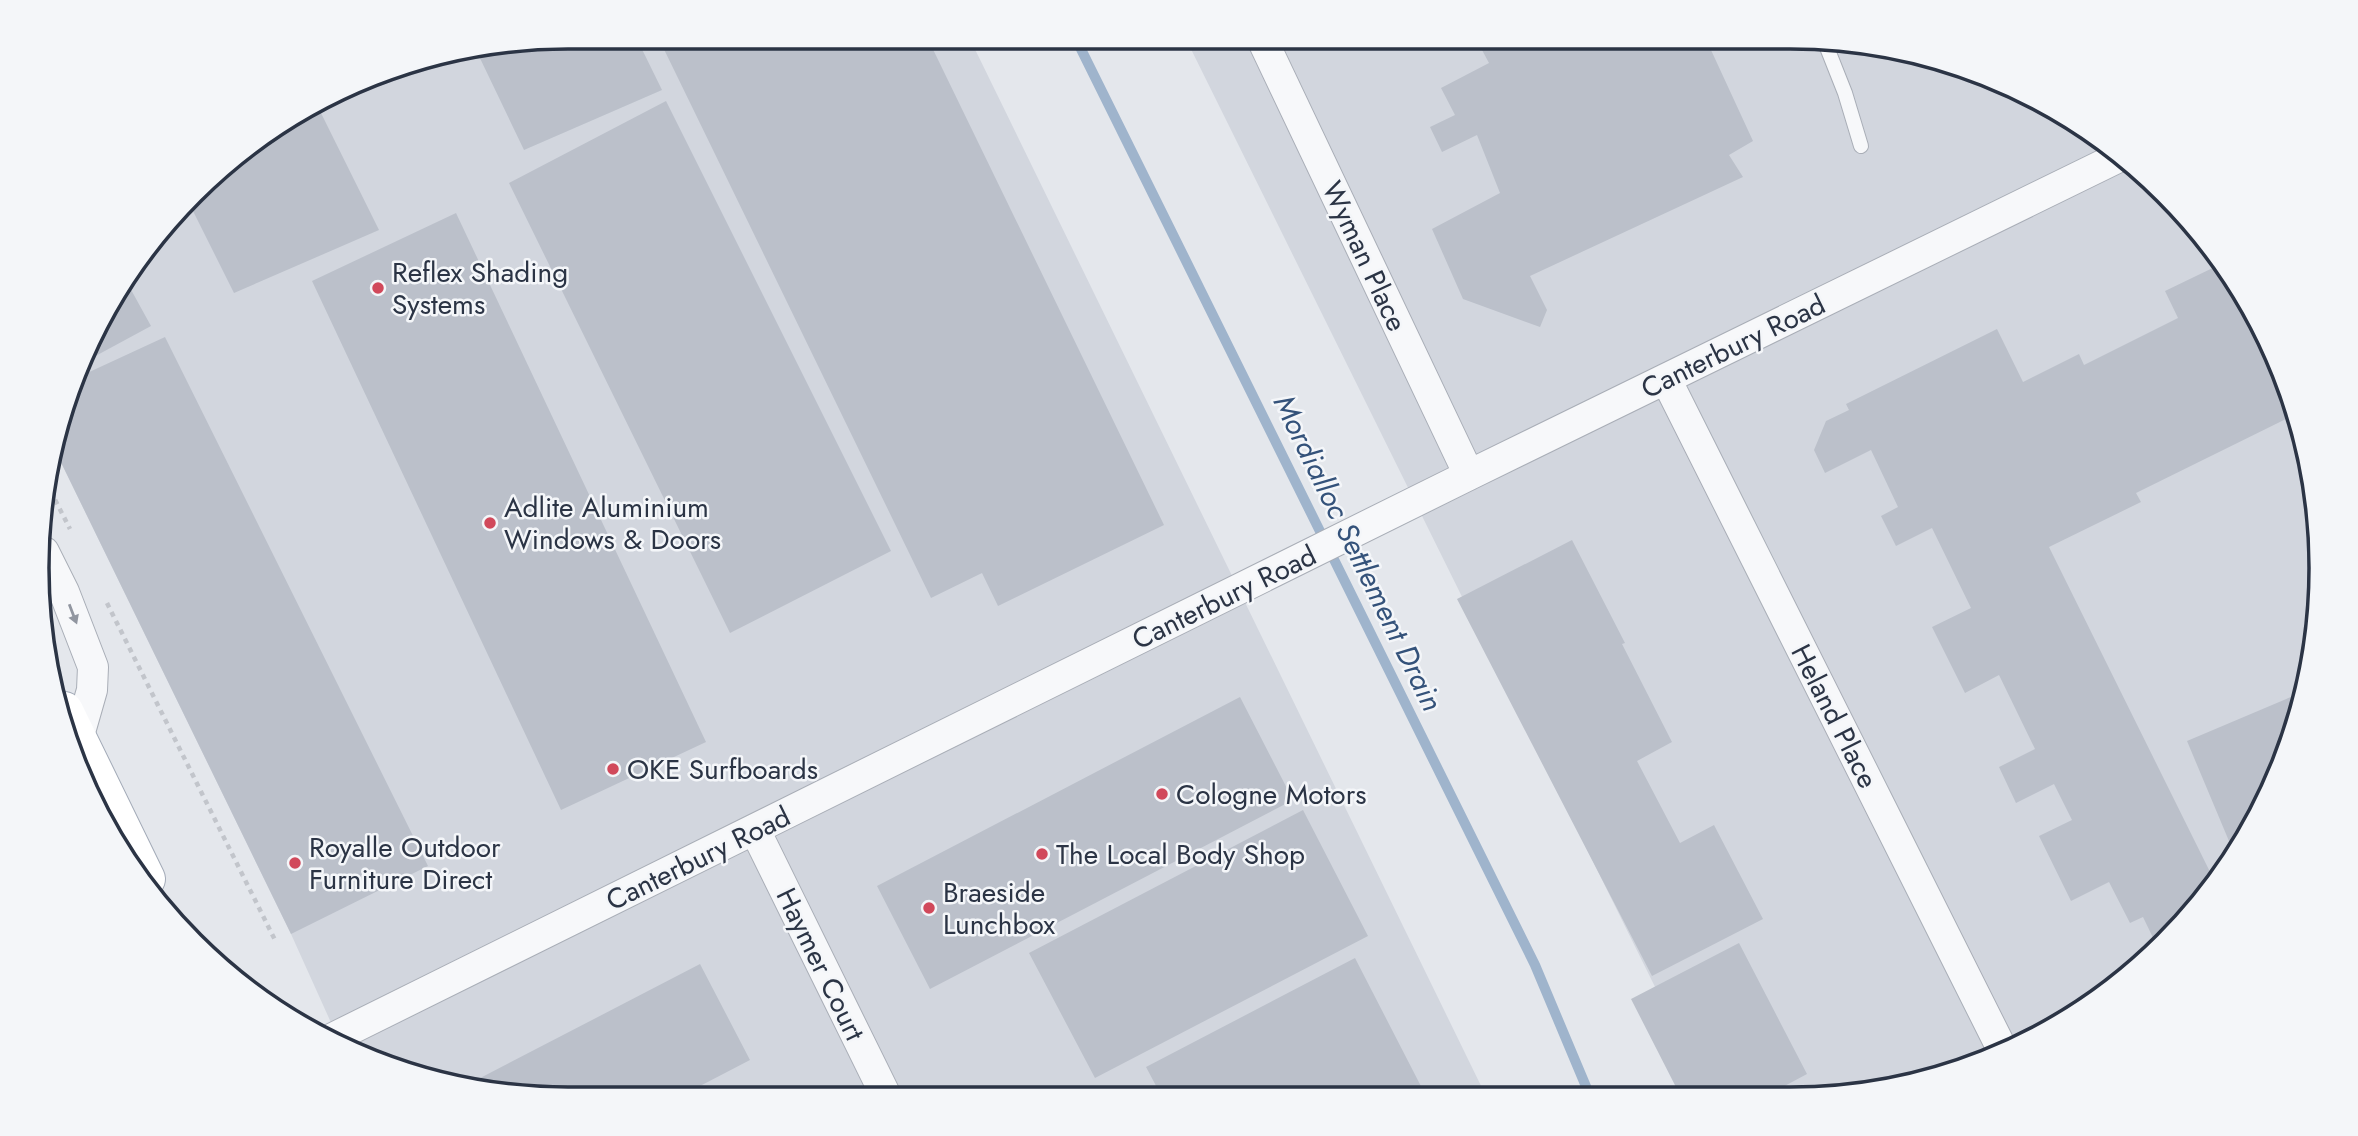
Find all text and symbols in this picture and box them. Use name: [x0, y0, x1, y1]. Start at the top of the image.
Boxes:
street label: Wyman Place: [1312, 174, 1417, 338]
place label: Reflex Shading Systems: [392, 252, 568, 325]
marker: Reflex Shading Systems: [370, 280, 386, 296]
street label: Canterbury Road: [1634, 284, 1832, 409]
water label: Mordialloc Settlement Drain: [1263, 387, 1454, 718]
place label: Adlite Aluminium Windows & Doors: [504, 487, 721, 560]
marker: Adlite Aluminium Windows & Doors: [482, 515, 498, 531]
street label: Canterbury Road: [1125, 535, 1323, 660]
one-way arrow: [68, 604, 79, 625]
street label: Heland Place: [1781, 637, 1888, 795]
place label: OKE Surfboards: [627, 749, 818, 790]
marker: OKE Surfboards: [605, 761, 621, 777]
place label: Cologne Motors: [1176, 774, 1367, 815]
marker: Cologne Motors: [1154, 786, 1170, 802]
street label: Canterbury Road: [599, 796, 797, 921]
place label: Royalle Outdoor Furniture Direct: [309, 827, 501, 900]
place label: The Local Body Shop: [1056, 834, 1305, 875]
marker: The Local Body Shop: [1034, 846, 1050, 862]
marker: Royalle Outdoor Furniture Direct: [287, 855, 303, 871]
place label: Braeside Lunchbox: [943, 872, 1055, 945]
street label: Haymer Court: [766, 881, 875, 1048]
marker: Braeside Lunchbox: [921, 900, 937, 916]

